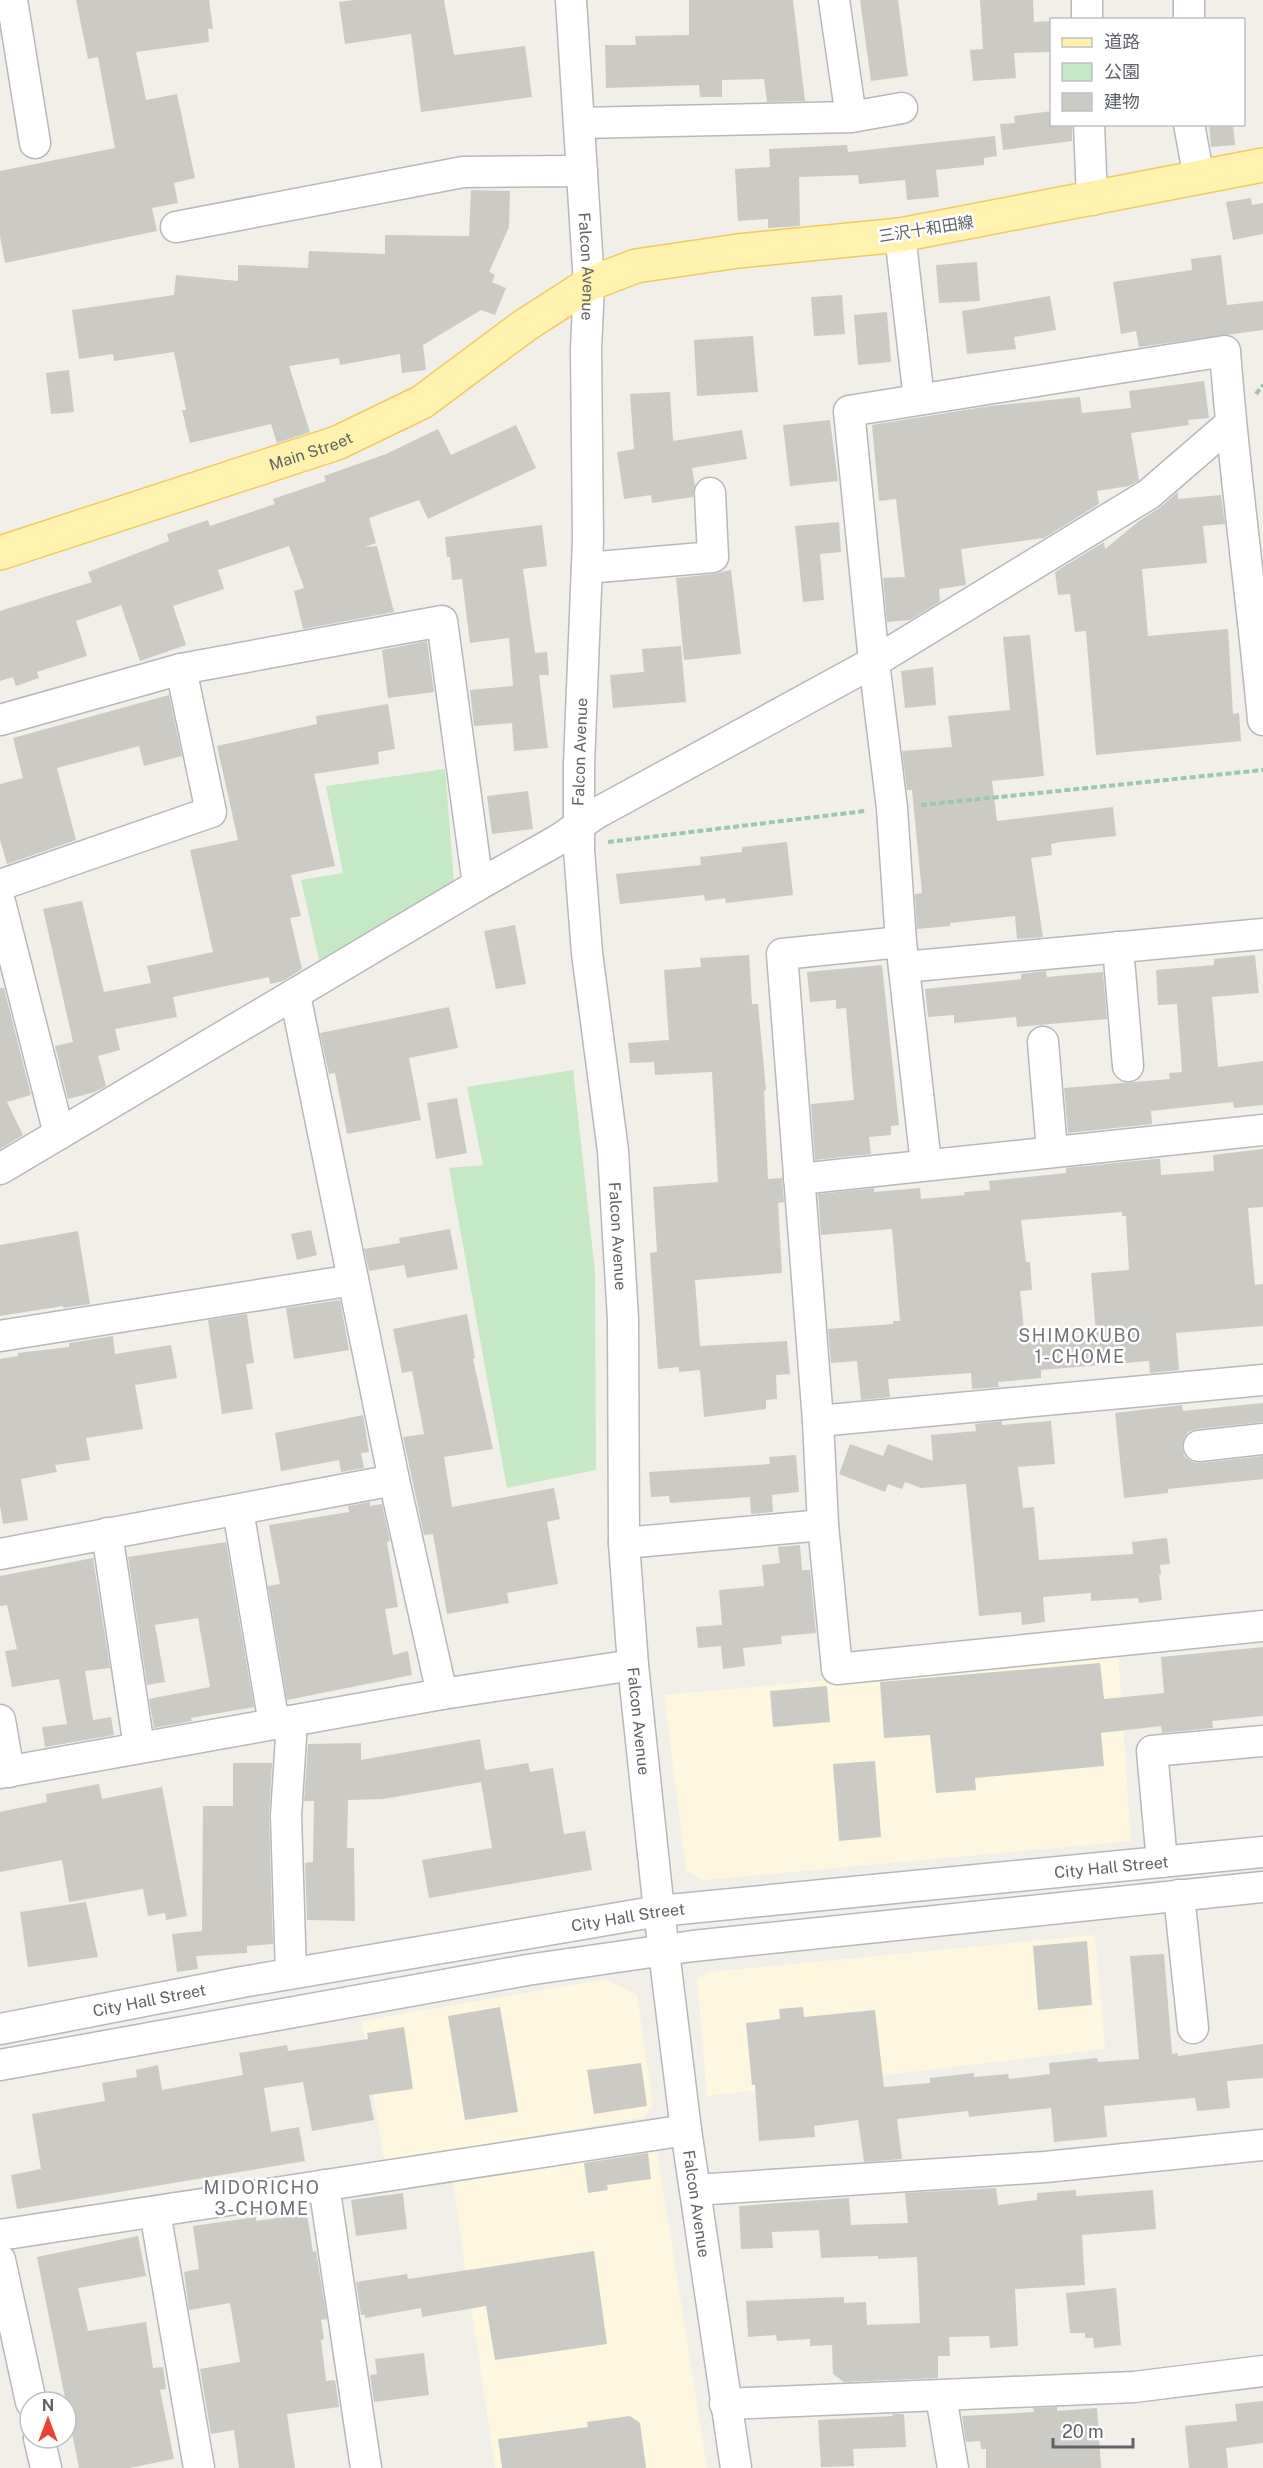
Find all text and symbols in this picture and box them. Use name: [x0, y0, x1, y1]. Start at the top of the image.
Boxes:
legend: [1050, 18, 1245, 126]
text: 道路: [1104, 31, 1140, 52]
text: 公園: [1104, 61, 1140, 82]
text: 建物: [1104, 91, 1140, 112]
street label: Falcon Avenue: [575, 212, 598, 321]
street label: 三沢十和田線: [877, 212, 975, 246]
street label: Main Street: [267, 427, 356, 474]
street label: Falcon Avenue: [569, 697, 591, 807]
street label: Falcon Avenue: [605, 1181, 631, 1291]
district label: SHIMOKUBO 1-CHOME: [1018, 1325, 1142, 1367]
street label: Falcon Avenue: [624, 1666, 654, 1776]
street label: City Hall Street: [1053, 1852, 1169, 1882]
street label: City Hall Street: [570, 1899, 686, 1935]
street label: City Hall Street: [91, 1980, 207, 2020]
street label: Falcon Avenue: [680, 2149, 714, 2259]
district label: MIDORICHO 3-CHOME: [204, 2177, 320, 2219]
north arrow: [18, 2390, 78, 2450]
text: N: [42, 2396, 54, 2415]
scale bar: [1053, 2411, 1132, 2449]
text: 20 m: [1062, 2421, 1104, 2442]

